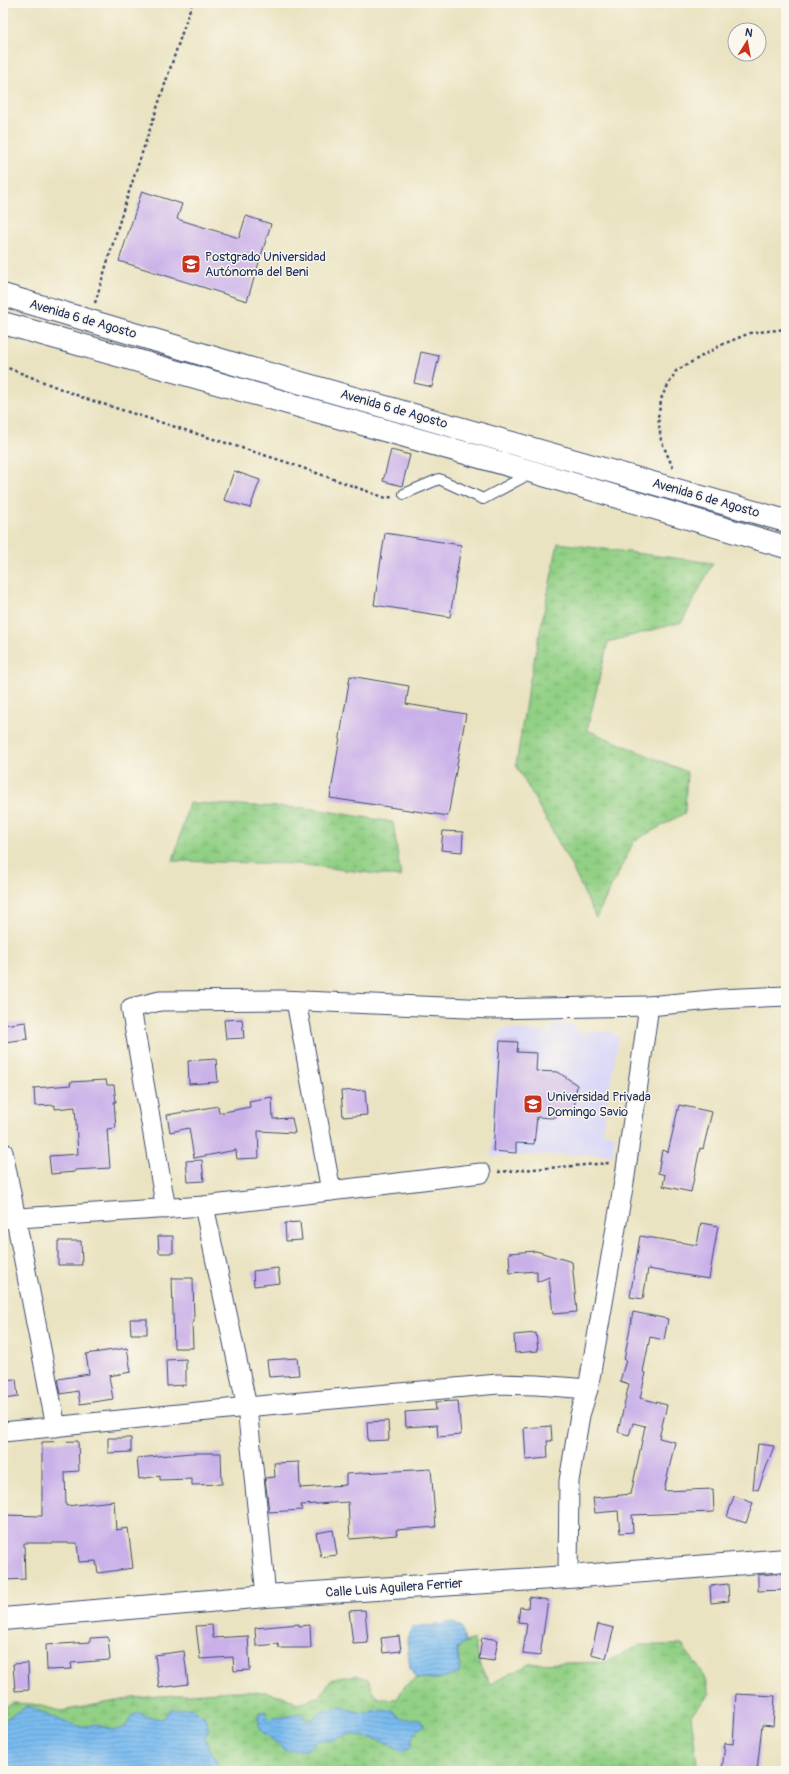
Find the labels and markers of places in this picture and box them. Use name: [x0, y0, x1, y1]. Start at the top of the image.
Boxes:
place label: Postgrado Universidad Autónoma del Beni: [205, 249, 326, 280]
school or university icon: Postgrado Universidad Autónoma del Beni: [180, 253, 202, 275]
place label: Universidad Privada Domingo Savio: [547, 1089, 651, 1120]
school or university icon: Universidad Privada Domingo Savio: [522, 1093, 544, 1115]

